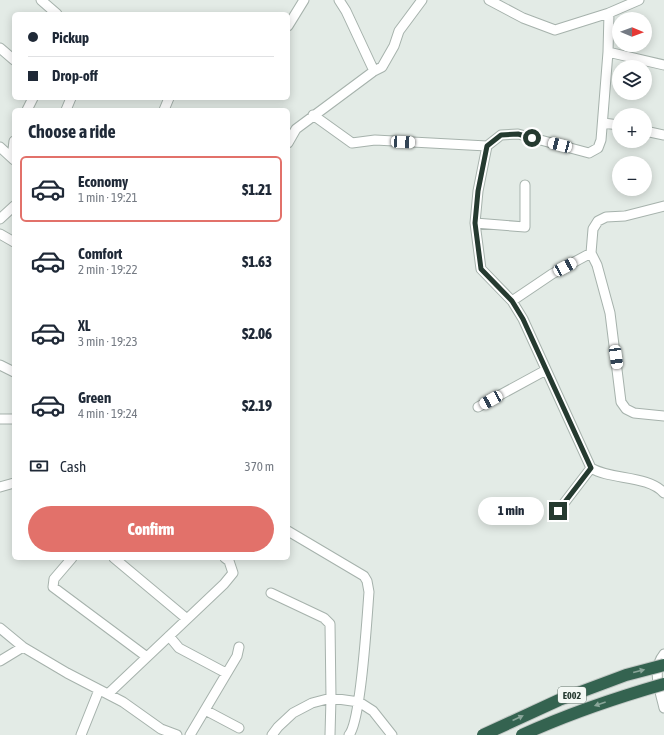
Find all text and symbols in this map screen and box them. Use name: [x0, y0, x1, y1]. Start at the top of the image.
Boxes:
north arrow: [612, 12, 652, 52]
map controls: [612, 12, 652, 196]
text: Pickup: [52, 29, 89, 46]
button: layers: [612, 60, 652, 100]
text: Drop-off: [52, 67, 98, 84]
button: +: [612, 108, 652, 148]
text: Choose a ride: [28, 121, 116, 142]
route start: [523, 129, 541, 147]
car: [391, 135, 415, 149]
car: [547, 136, 573, 154]
button: −: [612, 156, 652, 196]
icon: car: [30, 171, 66, 207]
text: Economy: [78, 173, 128, 190]
text: $1.21: [242, 181, 272, 198]
text: 1 min · 19:21: [78, 190, 138, 205]
icon: car: [30, 243, 66, 279]
text: Comfort: [78, 245, 122, 262]
text: $1.63: [242, 253, 272, 270]
car: [552, 256, 578, 278]
text: 2 min · 19:22: [78, 262, 138, 277]
icon: car: [30, 315, 66, 351]
text: XL: [78, 317, 91, 334]
text: $2.06: [242, 325, 272, 342]
text: 3 min · 19:23: [78, 334, 138, 349]
car: [608, 344, 624, 370]
icon: car: [30, 387, 66, 423]
text: Green: [78, 389, 111, 406]
car: [478, 389, 504, 411]
text: $2.19: [242, 397, 272, 414]
text: 4 min · 19:24: [78, 406, 138, 421]
icon: cash: [28, 455, 50, 477]
text: Cash: [60, 458, 86, 475]
text: 370 m: [245, 459, 274, 474]
callout: 1 min: [478, 497, 544, 525]
route end: [549, 502, 567, 520]
text: 1 min: [498, 503, 524, 518]
button: Confirm: [28, 506, 274, 552]
one-way arrow: [633, 668, 646, 674]
road number: E002: [558, 687, 586, 703]
one-way arrow: [594, 701, 606, 707]
one-way arrow: [513, 715, 524, 721]

